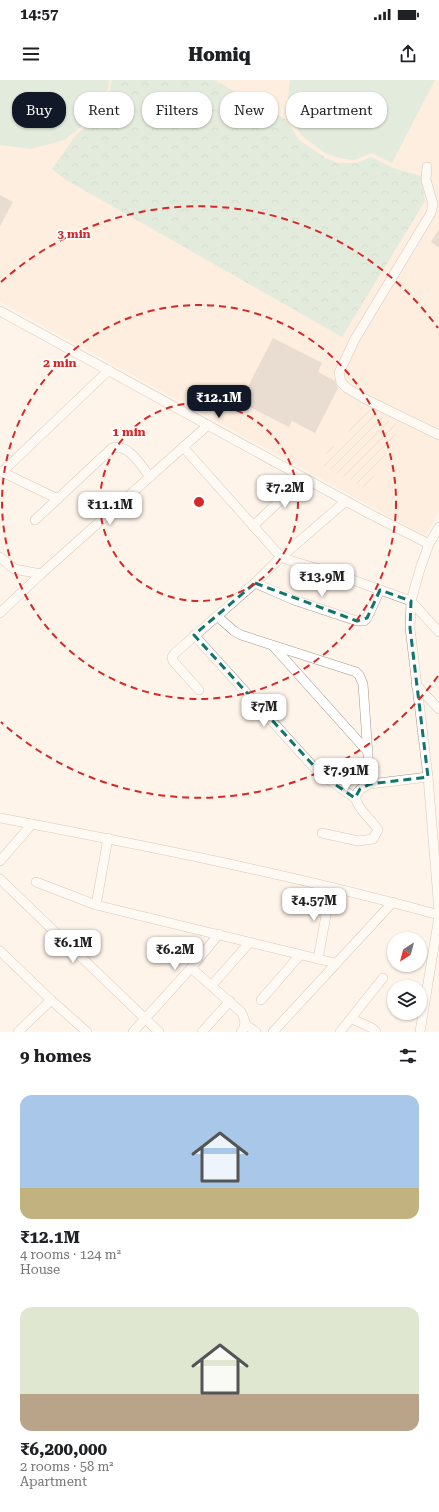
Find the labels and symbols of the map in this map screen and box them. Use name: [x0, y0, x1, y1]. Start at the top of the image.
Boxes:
text: 3 min: [57, 227, 91, 241]
text: 2 min: [43, 356, 77, 370]
pin: ₹12.1M: [186, 385, 252, 419]
text: 1 min: [112, 425, 146, 439]
pin: ₹7.2M: [257, 475, 313, 509]
pin: ₹11.1M: [77, 492, 143, 526]
centre of rings: [192, 495, 206, 509]
pin: ₹13.9M: [289, 564, 355, 598]
pin: ₹7M: [245, 694, 283, 728]
pin: ₹7.91M: [313, 758, 379, 792]
pin: ₹4.57M: [281, 888, 347, 922]
pin: ₹6.1M: [45, 930, 101, 964]
north arrow: [387, 932, 427, 972]
pin: ₹6.2M: [147, 937, 203, 971]

